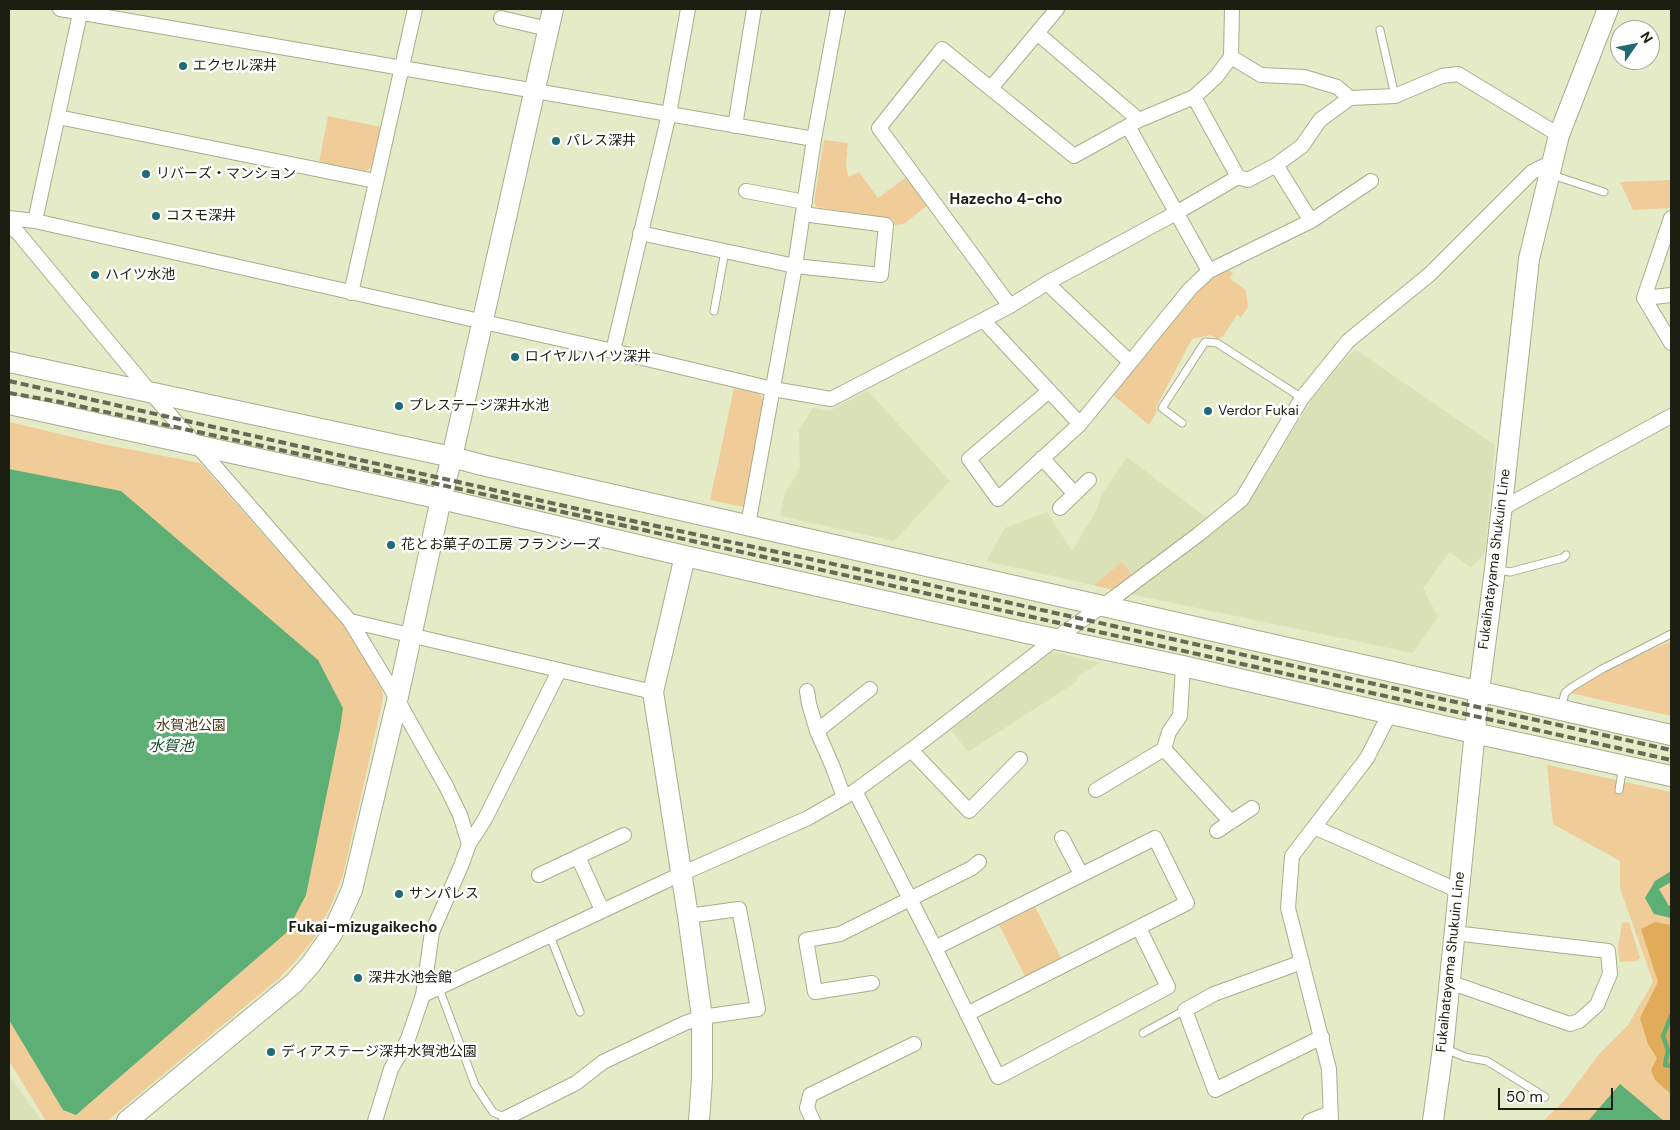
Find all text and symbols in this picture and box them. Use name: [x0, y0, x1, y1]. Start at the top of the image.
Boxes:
north arrow: [1610, 20, 1660, 70]
text: N: [1636, 28, 1657, 47]
place label: エクセル深井: [193, 58, 277, 74]
marker: エクセル深井: [177, 60, 189, 72]
place label: パレス深井: [566, 133, 636, 149]
marker: パレス深井: [550, 135, 562, 147]
place label: リバーズ・マンション: [156, 166, 296, 182]
marker: リバーズ・マンション: [140, 168, 152, 180]
district label: Hazecho 4-cho: [950, 191, 1062, 209]
place label: コスモ深井: [166, 208, 236, 224]
marker: コスモ深井: [150, 210, 162, 222]
place label: ハイツ水池: [105, 267, 175, 283]
marker: ハイツ水池: [89, 269, 101, 281]
place label: ロイヤルハイツ深井: [525, 349, 651, 365]
marker: ロイヤルハイツ深井: [509, 351, 521, 363]
place label: プレステージ深井水池: [409, 398, 549, 414]
marker: プレステージ深井水池: [393, 400, 405, 412]
place label: Verdor Fukai: [1218, 403, 1299, 419]
marker: Verdor Fukai: [1202, 405, 1214, 417]
street label: Fukaihatayama Shukuin Line: [1476, 468, 1514, 650]
place label: 花とお菓子の工房 フランシーズ: [401, 537, 601, 553]
marker: 花とお菓子の工房 フランシーズ: [385, 539, 397, 551]
park label: 水賀池公園: [156, 718, 226, 734]
water label: 水賀池: [149, 738, 193, 756]
street label: Fukaihatayama Shukuin Line: [1433, 871, 1469, 1053]
place label: サンパレス: [409, 886, 479, 902]
marker: サンパレス: [393, 888, 405, 900]
district label: Fukai-mizugaikecho: [289, 919, 437, 937]
place label: 深井水池会館: [368, 970, 452, 986]
marker: 深井水池会館: [352, 972, 364, 984]
place label: ディアステージ深井水賀池公園: [281, 1044, 477, 1060]
marker: ディアステージ深井水賀池公園: [265, 1046, 277, 1058]
scale bar: [1500, 1078, 1615, 1110]
text: 50 m: [1506, 1087, 1543, 1107]

